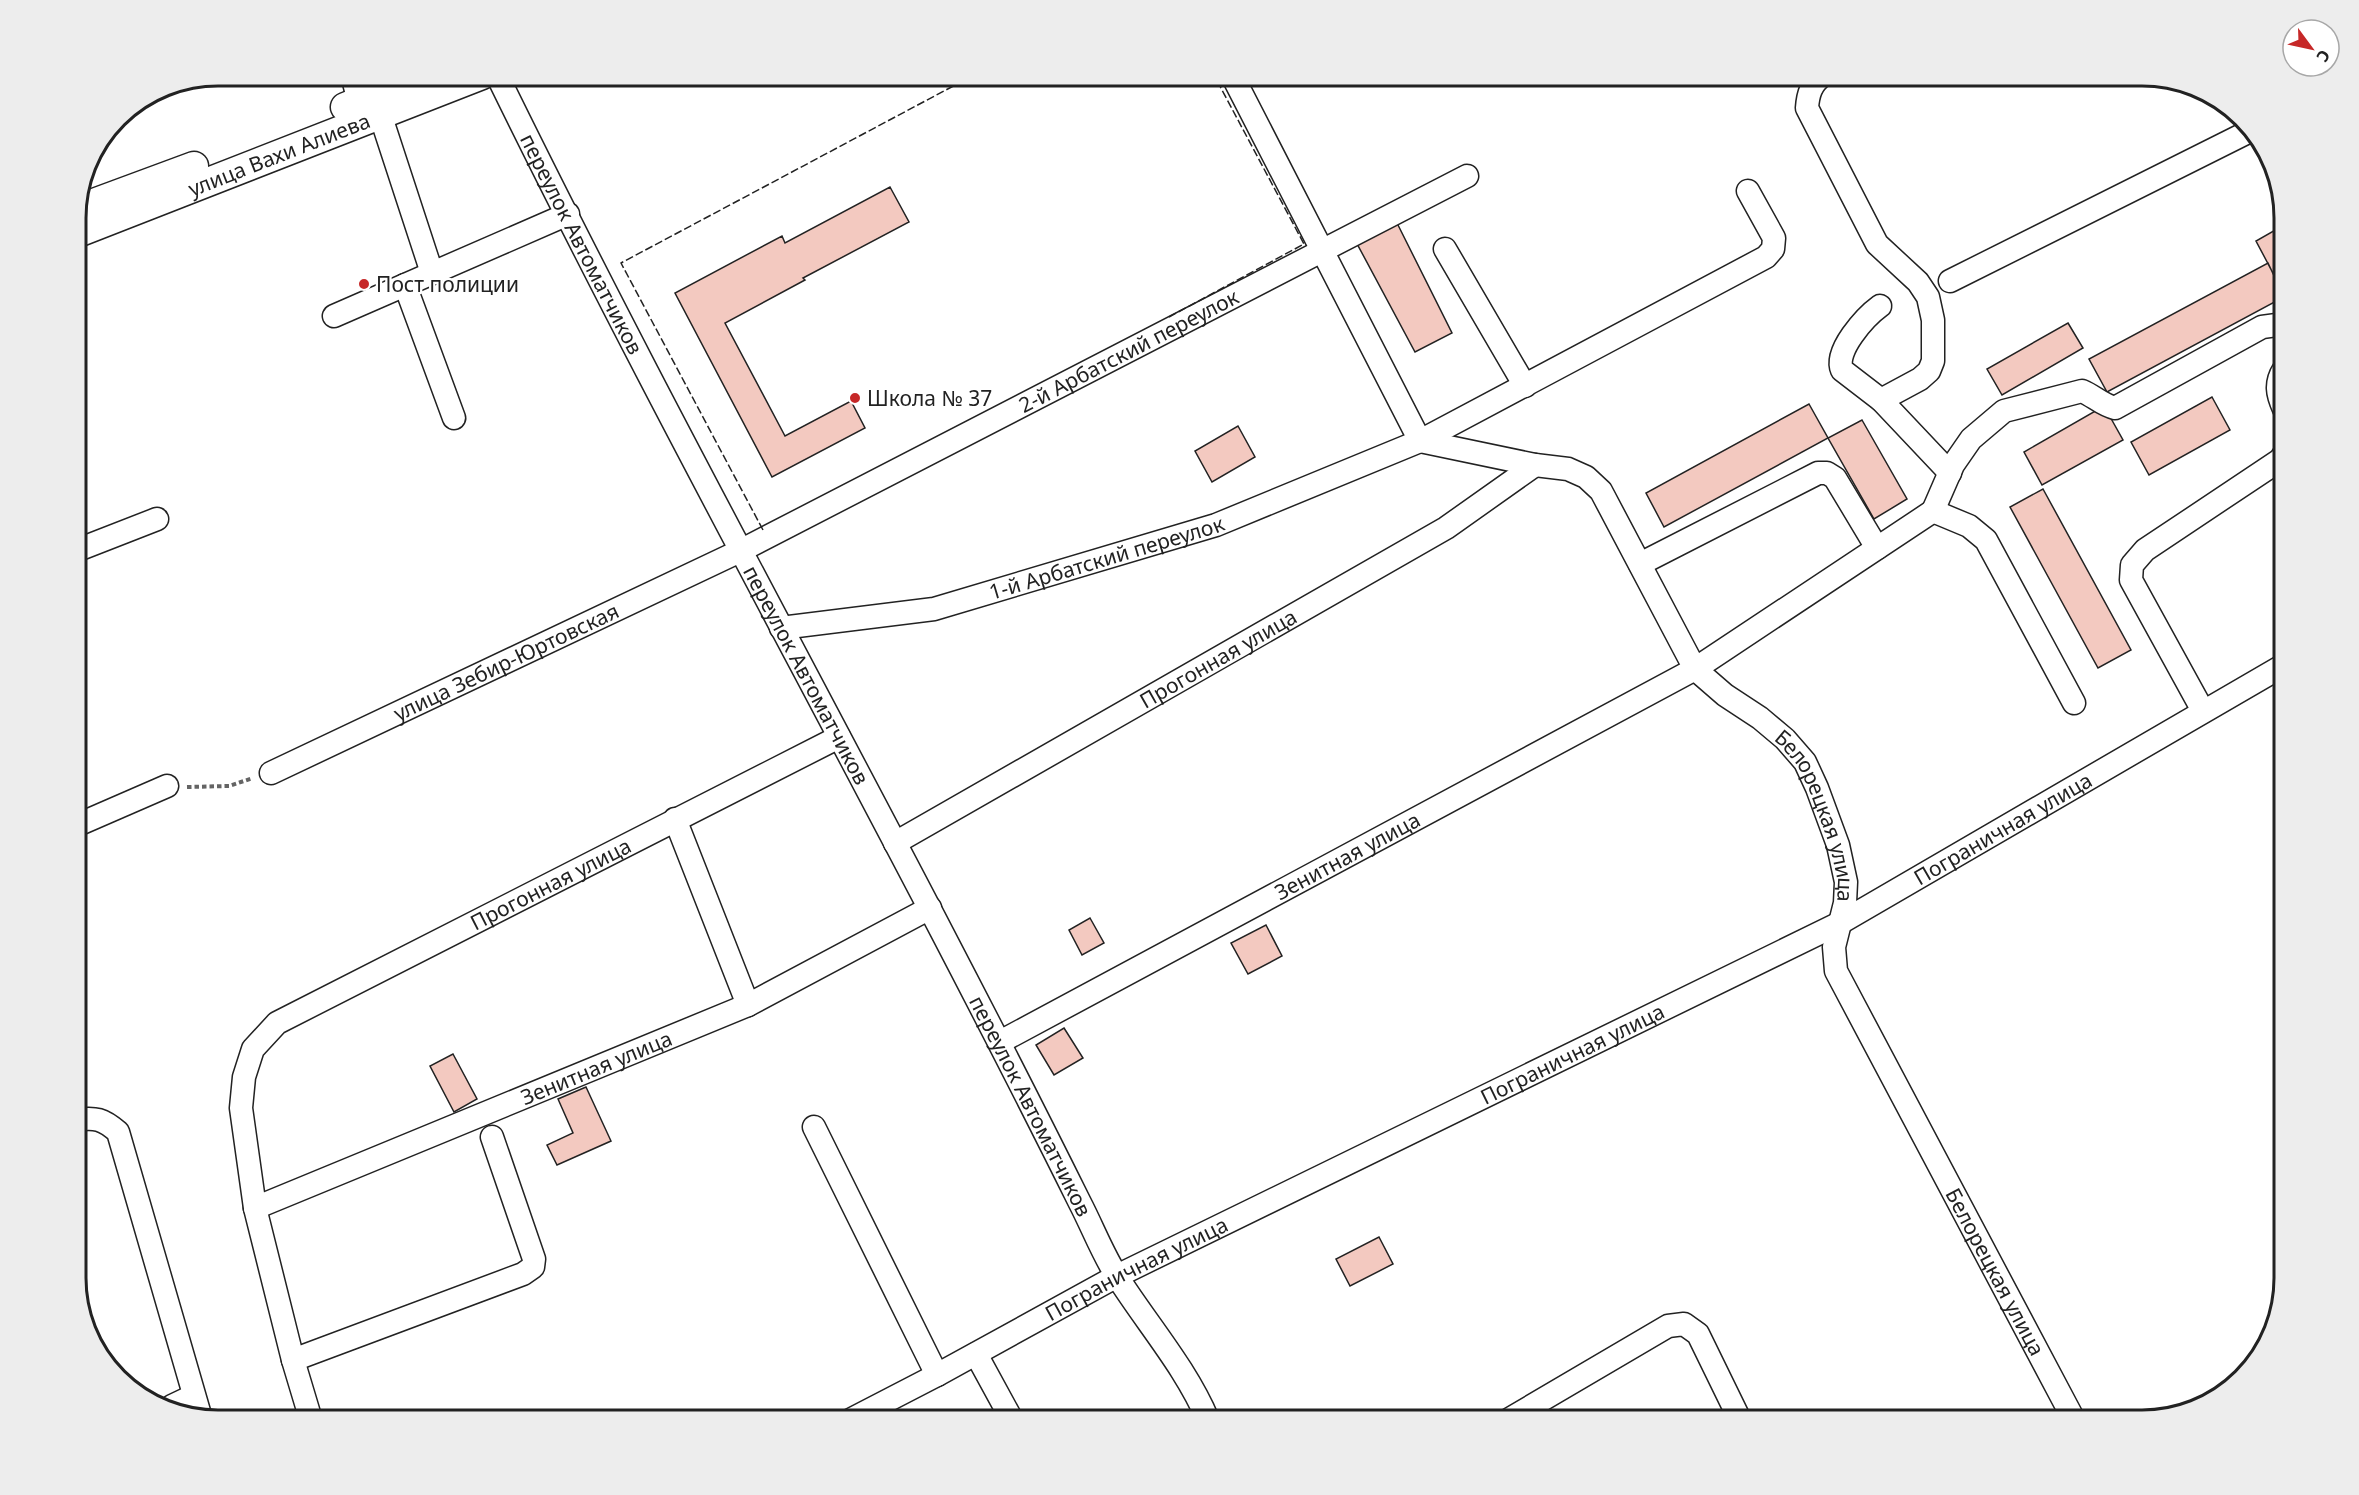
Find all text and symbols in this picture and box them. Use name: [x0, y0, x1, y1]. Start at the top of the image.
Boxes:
north arrow: [2281, 18, 2341, 78]
text: С: [2312, 46, 2336, 66]
street label: улица Вахи Алиева: [184, 106, 374, 202]
street label: переулок Автоматчиков: [514, 129, 650, 359]
place label: Пост полиции: [376, 270, 519, 298]
marker: Пост полиции: [357, 277, 371, 291]
street label: 2-й Арбатский переулок: [1014, 282, 1243, 419]
place label: Школа № 37: [867, 384, 992, 412]
marker: Школа № 37: [848, 391, 862, 405]
street label: 1-й Арбатский переулок: [986, 509, 1228, 606]
street label: переулок Автоматчиков: [737, 560, 876, 789]
street label: улица Зебир-Юртовская: [389, 596, 623, 727]
street label: Прогонная улица: [1134, 602, 1302, 714]
street label: Белорецкая улица: [1769, 723, 1860, 903]
street label: Пограничная улица: [1908, 766, 2097, 891]
street label: Зенитная улица: [1270, 805, 1425, 906]
street label: Прогонная улица: [465, 831, 636, 936]
street label: переулок Автоматчиков: [963, 991, 1098, 1221]
street label: Пограничная улица: [1476, 997, 1669, 1111]
street label: Зенитная улица: [516, 1024, 676, 1111]
street label: Белорецкая улица: [1939, 1183, 2051, 1360]
street label: Пограничная улица: [1040, 1210, 1232, 1327]

